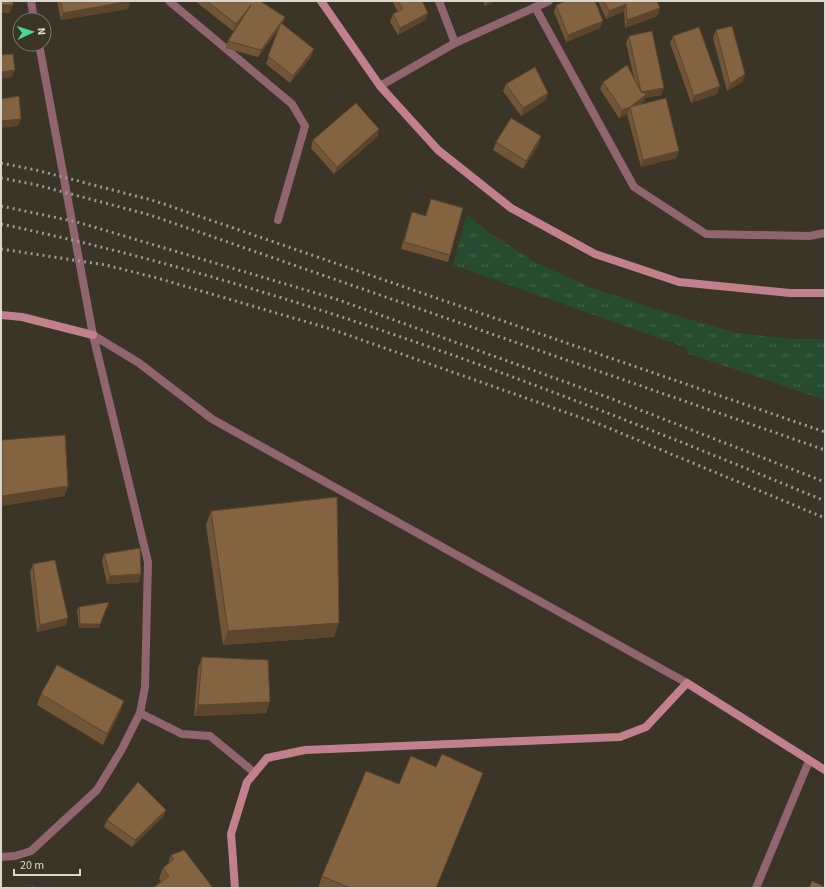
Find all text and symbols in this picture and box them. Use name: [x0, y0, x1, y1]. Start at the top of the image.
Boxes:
north arrow: [12, 12, 52, 52]
text: N: [34, 27, 49, 36]
scale bar: [14, 851, 80, 877]
text: 20 m: [20, 857, 44, 874]

